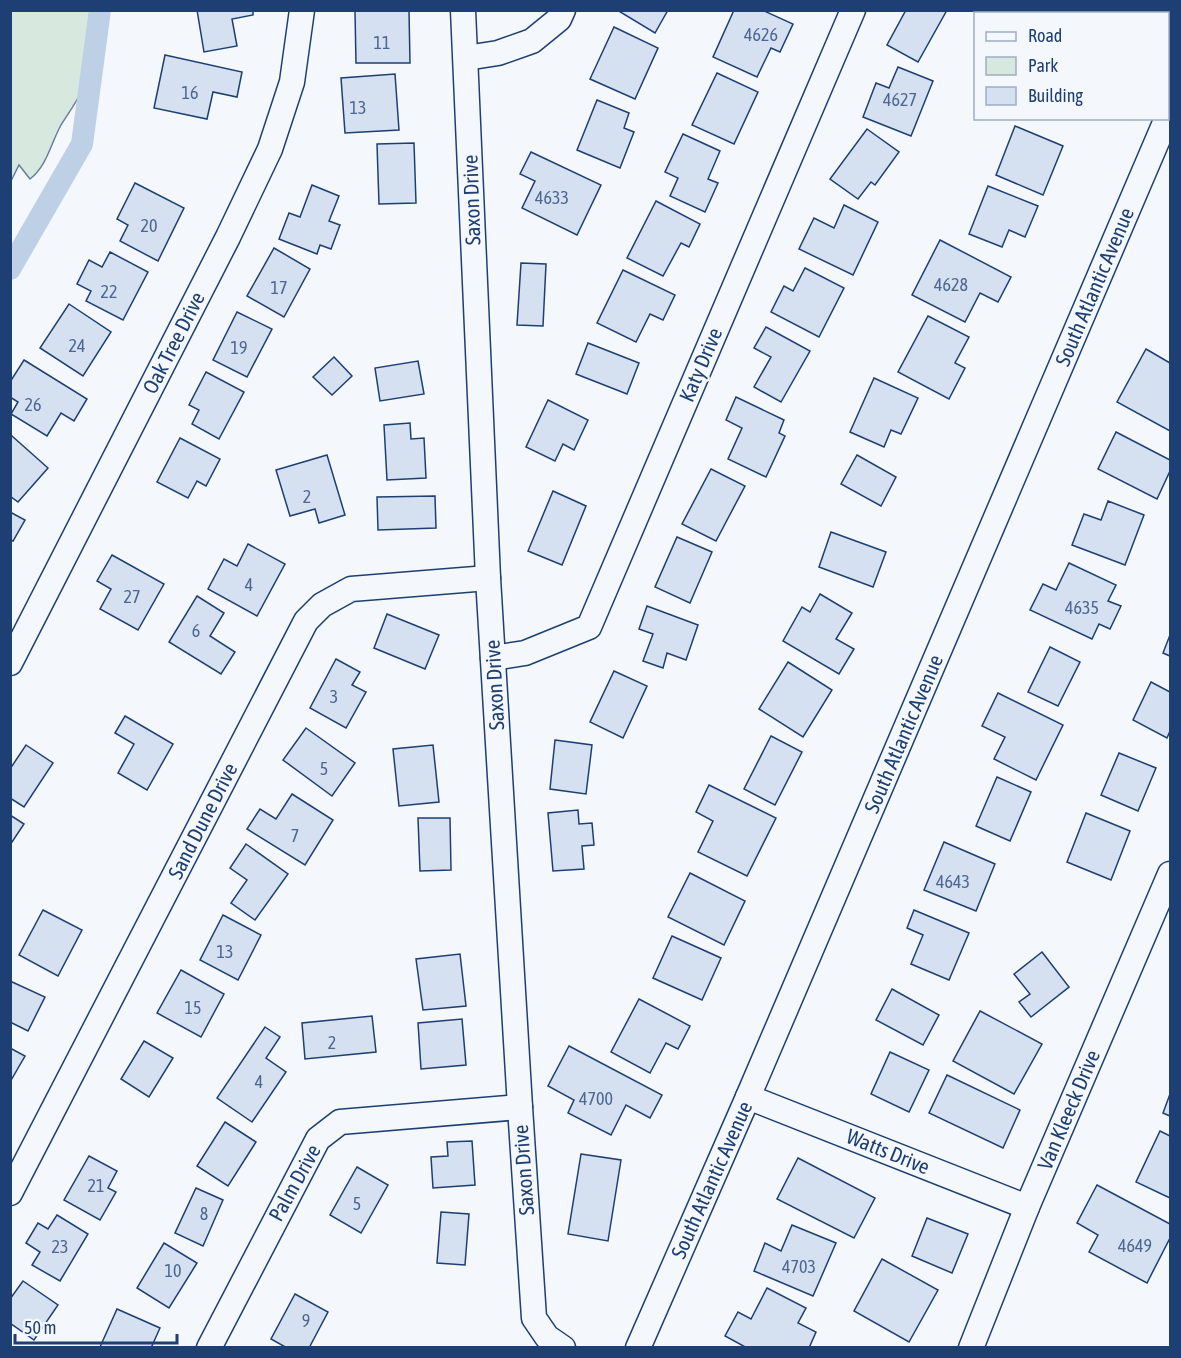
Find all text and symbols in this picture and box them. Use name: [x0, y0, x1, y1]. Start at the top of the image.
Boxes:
legend: [974, 12, 1169, 120]
house number: 4626: [744, 24, 778, 45]
text: Road: [1028, 25, 1062, 46]
house number: 11: [374, 32, 390, 53]
text: Park: [1028, 55, 1058, 76]
house number: 16: [182, 82, 198, 103]
text: Building: [1028, 85, 1083, 106]
house number: 4627: [883, 89, 917, 110]
house number: 13: [350, 97, 366, 118]
street label: Saxon Drive: [457, 154, 485, 246]
house number: 4633: [535, 187, 569, 208]
street label: South Atlantic Avenue: [1050, 204, 1138, 369]
house number: 20: [141, 215, 157, 236]
house number: 4628: [934, 274, 968, 295]
house number: 17: [271, 277, 287, 298]
house number: 22: [101, 281, 117, 302]
street label: Oak Tree Drive: [137, 288, 209, 397]
street label: Katy Drive: [674, 324, 726, 405]
house number: 24: [69, 335, 85, 356]
house number: 19: [231, 337, 247, 358]
house number: 26: [25, 394, 41, 415]
house number: 2: [303, 486, 311, 507]
house number: 4: [245, 574, 253, 595]
house number: 27: [124, 586, 140, 607]
house number: 4635: [1065, 597, 1099, 618]
house number: 6: [192, 620, 200, 641]
street label: Saxon Drive: [480, 639, 508, 731]
street label: South Atlantic Avenue: [859, 651, 947, 816]
house number: 3: [330, 686, 338, 707]
house number: 5: [320, 758, 328, 779]
street label: Sand Dune Drive: [163, 759, 242, 883]
house number: 7: [291, 825, 299, 846]
house number: 4643: [936, 871, 970, 892]
house number: 13: [217, 941, 233, 962]
house number: 15: [185, 997, 201, 1018]
house number: 2: [328, 1032, 336, 1053]
street label: Van Kleeck Drive: [1032, 1046, 1104, 1173]
house number: 4: [255, 1071, 263, 1092]
house number: 4700: [579, 1088, 613, 1109]
street label: South Atlantic Avenue: [666, 1097, 757, 1262]
street label: Saxon Drive: [508, 1124, 538, 1216]
street label: Watts Drive: [843, 1124, 933, 1179]
street label: Palm Drive: [263, 1140, 325, 1225]
house number: 21: [88, 1175, 104, 1196]
house number: 5: [353, 1193, 361, 1214]
house number: 8: [200, 1203, 208, 1224]
house number: 4649: [1118, 1235, 1152, 1256]
house number: 23: [52, 1236, 68, 1257]
house number: 4703: [782, 1256, 816, 1277]
house number: 10: [165, 1260, 181, 1281]
scale bar: [15, 1307, 177, 1345]
house number: 9: [302, 1310, 310, 1331]
text: 50 m: [24, 1317, 56, 1338]

